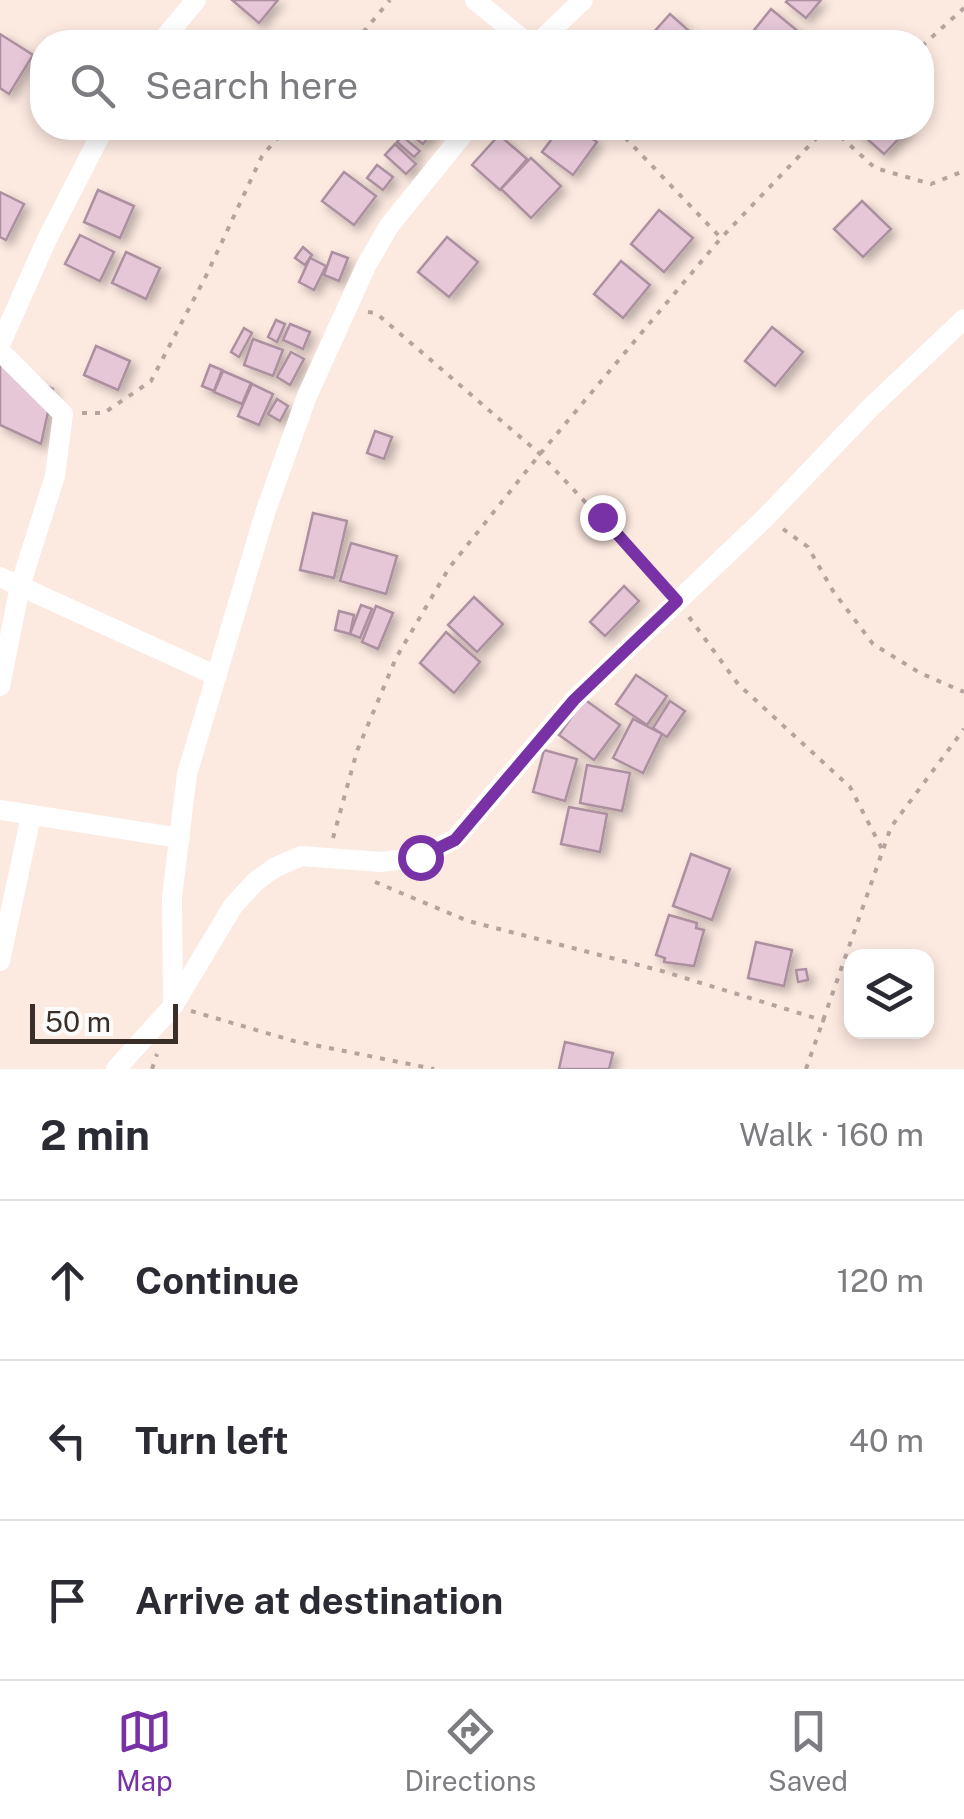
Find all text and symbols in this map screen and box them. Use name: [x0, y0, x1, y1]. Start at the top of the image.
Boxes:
search box: [30, 30, 934, 140]
icon: search: [65, 58, 120, 113]
text: Search here: [145, 63, 358, 108]
route end: [580, 495, 626, 541]
route start: [398, 835, 444, 881]
map controls: [844, 949, 934, 1039]
button: layers: [844, 949, 934, 1039]
scale bar: [30, 999, 178, 1044]
text: 50 m: [45, 1005, 111, 1038]
text: 2 min: [40, 1110, 150, 1159]
text: Walk · 160 m: [739, 1116, 924, 1153]
icon: ahead: [40, 1253, 95, 1308]
text: Continue: [135, 1258, 299, 1303]
text: 120 m: [837, 1262, 924, 1299]
icon: left: [40, 1413, 95, 1468]
text: Turn left: [135, 1418, 289, 1463]
text: 40 m: [849, 1422, 924, 1459]
icon: arrive: [40, 1573, 95, 1628]
text: Arrive at destination: [135, 1578, 503, 1623]
tab: Map: [116, 1704, 173, 1797]
tab: Directions: [405, 1704, 536, 1797]
tab: Saved: [768, 1704, 848, 1797]

